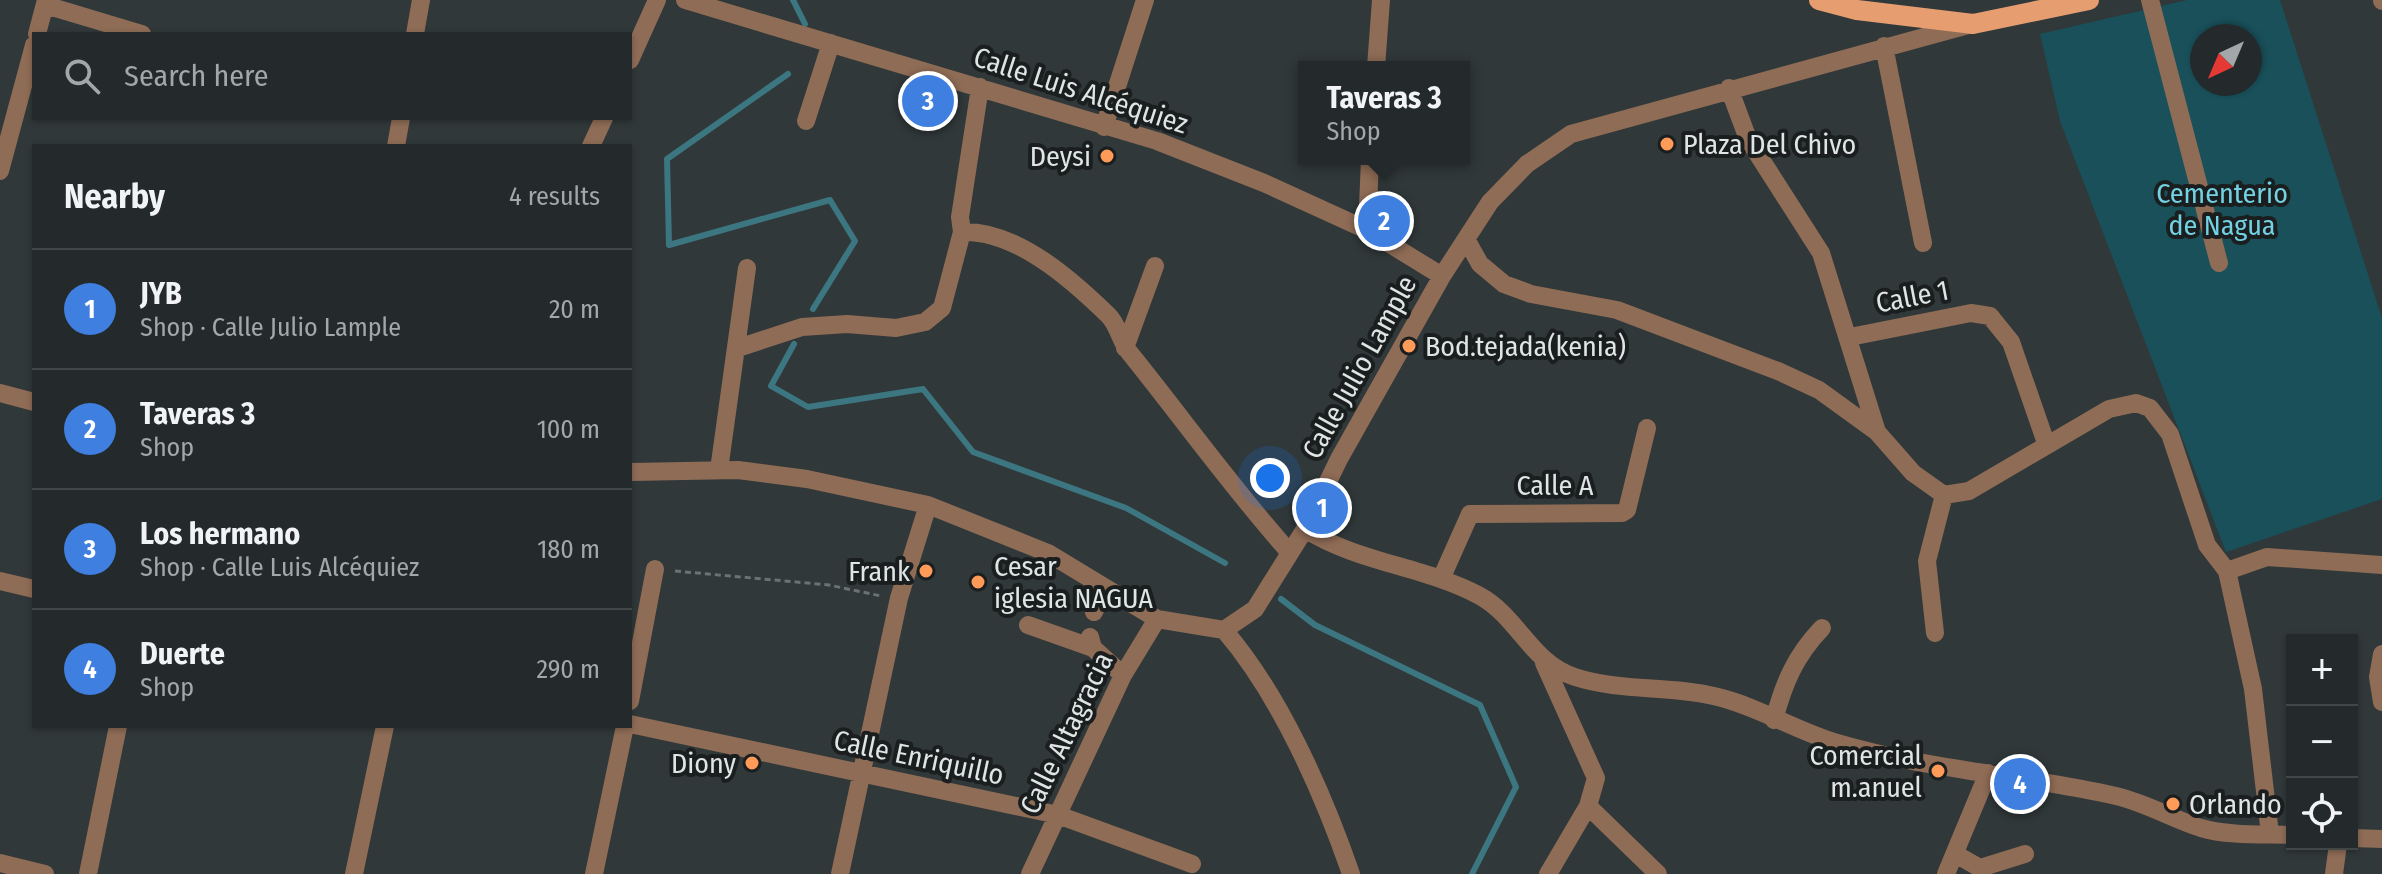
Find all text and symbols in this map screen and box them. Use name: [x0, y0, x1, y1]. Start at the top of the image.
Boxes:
north arrow: [2190, 24, 2262, 96]
search box: [32, 32, 632, 120]
street label: Calle Luis Alcéquiez: [970, 40, 1192, 141]
icon: search: [60, 54, 104, 98]
text: Search here: [124, 58, 269, 94]
popup: [1298, 61, 1470, 165]
pin: 3: [902, 71, 954, 131]
text: Taveras 3: [1326, 80, 1442, 116]
text: Shop: [1326, 116, 1381, 147]
place label: Plaza Del Chivo: [1683, 128, 1856, 161]
marker: Plaza Del Chivo: [1658, 135, 1676, 153]
place label: Deysi: [1030, 140, 1091, 173]
marker: Deysi: [1098, 147, 1116, 165]
text: Nearby: [64, 176, 165, 217]
park label: Cementerio de Nagua: [2156, 177, 2288, 242]
text: 4 results: [509, 181, 600, 212]
pin: 2: [1358, 191, 1410, 251]
street label: Calle Julio Lample: [1296, 270, 1423, 464]
street label: Calle 1: [1873, 273, 1951, 320]
text: JYB: [140, 276, 182, 312]
text: 1: [85, 294, 96, 325]
text: 20 m: [549, 294, 600, 325]
text: Shop · Calle Julio Lample: [140, 312, 401, 343]
place label: Bod.tejada(kenia): [1425, 330, 1626, 363]
marker: Bod.tejada(kenia): [1400, 337, 1418, 355]
text: Taveras 3: [140, 396, 255, 432]
text: 2: [84, 414, 96, 445]
text: 100 m: [537, 414, 600, 445]
text: Shop: [140, 432, 194, 463]
your location: [1250, 458, 1290, 498]
street label: Calle A: [1516, 469, 1594, 502]
pin: 1: [1296, 478, 1348, 538]
text: Los hermano: [140, 516, 300, 552]
text: 3: [84, 534, 96, 565]
text: 180 m: [537, 534, 600, 565]
place label: Cesar iglesia NAGUA: [994, 550, 1153, 615]
text: Shop · Calle Luis Alcéquiez: [140, 552, 419, 583]
place label: Frank: [848, 555, 911, 588]
marker: Frank: [917, 562, 935, 580]
marker: Cesar iglesia NAGUA: [969, 573, 987, 591]
map controls: [2286, 634, 2358, 850]
button: +: [2286, 634, 2358, 706]
text: Duerte: [140, 636, 225, 672]
street label: Calle Altagracia: [1013, 647, 1120, 819]
text: 4: [83, 654, 97, 685]
text: 290 m: [536, 654, 600, 685]
text: Shop: [140, 672, 194, 703]
button: −: [2286, 706, 2358, 778]
street label: Calle Enriquillo: [831, 723, 1007, 792]
place label: Comercial m.anuel: [1809, 739, 1922, 804]
place label: Diony: [671, 747, 737, 780]
marker: Diony: [743, 754, 761, 772]
pin: 4: [1994, 754, 2046, 814]
marker: Comercial m.anuel: [1929, 762, 1947, 780]
button: locate: [2286, 778, 2358, 850]
place label: Orlando: [2189, 788, 2282, 821]
marker: Orlando: [2164, 795, 2182, 813]

